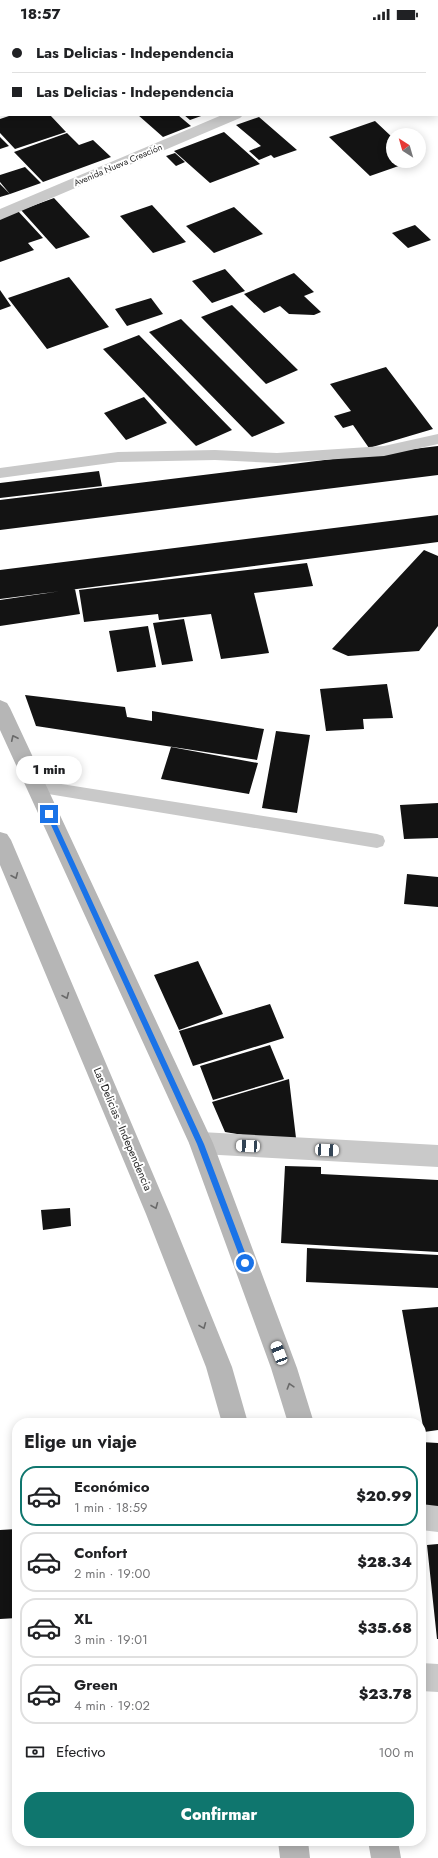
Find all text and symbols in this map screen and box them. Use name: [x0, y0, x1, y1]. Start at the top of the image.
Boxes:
text: 18:57: [20, 3, 61, 25]
text: Las Delicias - Independencia: [36, 42, 234, 64]
text: Las Delicias - Independencia: [36, 81, 234, 103]
north arrow: [386, 128, 426, 168]
map controls: [386, 128, 426, 168]
street label: Avenida Nueva Creación: [72, 140, 164, 189]
one-way arrow: [11, 735, 19, 743]
callout: 1 min: [16, 756, 82, 784]
text: 1 min: [33, 760, 65, 779]
route end: [40, 805, 58, 823]
one-way arrow: [11, 872, 19, 879]
one-way arrow: [62, 992, 70, 999]
street label: Las Delicias - Independencia: [90, 1065, 156, 1193]
car: [236, 1139, 260, 1153]
car: [315, 1143, 339, 1157]
one-way arrow: [150, 1201, 158, 1209]
route start: [236, 1254, 254, 1272]
one-way arrow: [199, 1323, 207, 1330]
car: [269, 1340, 289, 1366]
one-way arrow: [286, 1382, 295, 1389]
text: Elige un viaje: [24, 1429, 137, 1455]
text: Económico: [74, 1476, 149, 1498]
icon: car: [26, 1478, 62, 1514]
text: $20.99: [356, 1485, 412, 1507]
text: 1 min · 18:59: [74, 1498, 147, 1517]
text: Confort: [74, 1542, 127, 1564]
icon: car: [26, 1544, 62, 1580]
text: $28.34: [357, 1551, 412, 1573]
text: 2 min · 19:00: [74, 1564, 150, 1583]
text: XL: [74, 1608, 92, 1630]
icon: car: [26, 1610, 62, 1646]
text: $35.68: [358, 1617, 412, 1639]
text: 3 min · 19:01: [74, 1630, 148, 1649]
text: Green: [74, 1674, 118, 1696]
icon: car: [26, 1676, 62, 1712]
text: $23.78: [359, 1683, 412, 1705]
text: 4 min · 19:02: [74, 1696, 150, 1715]
icon: cash: [24, 1741, 46, 1763]
text: Efectivo: [56, 1741, 106, 1763]
text: 100 m: [379, 1743, 414, 1762]
button: Confirmar: [24, 1792, 414, 1838]

